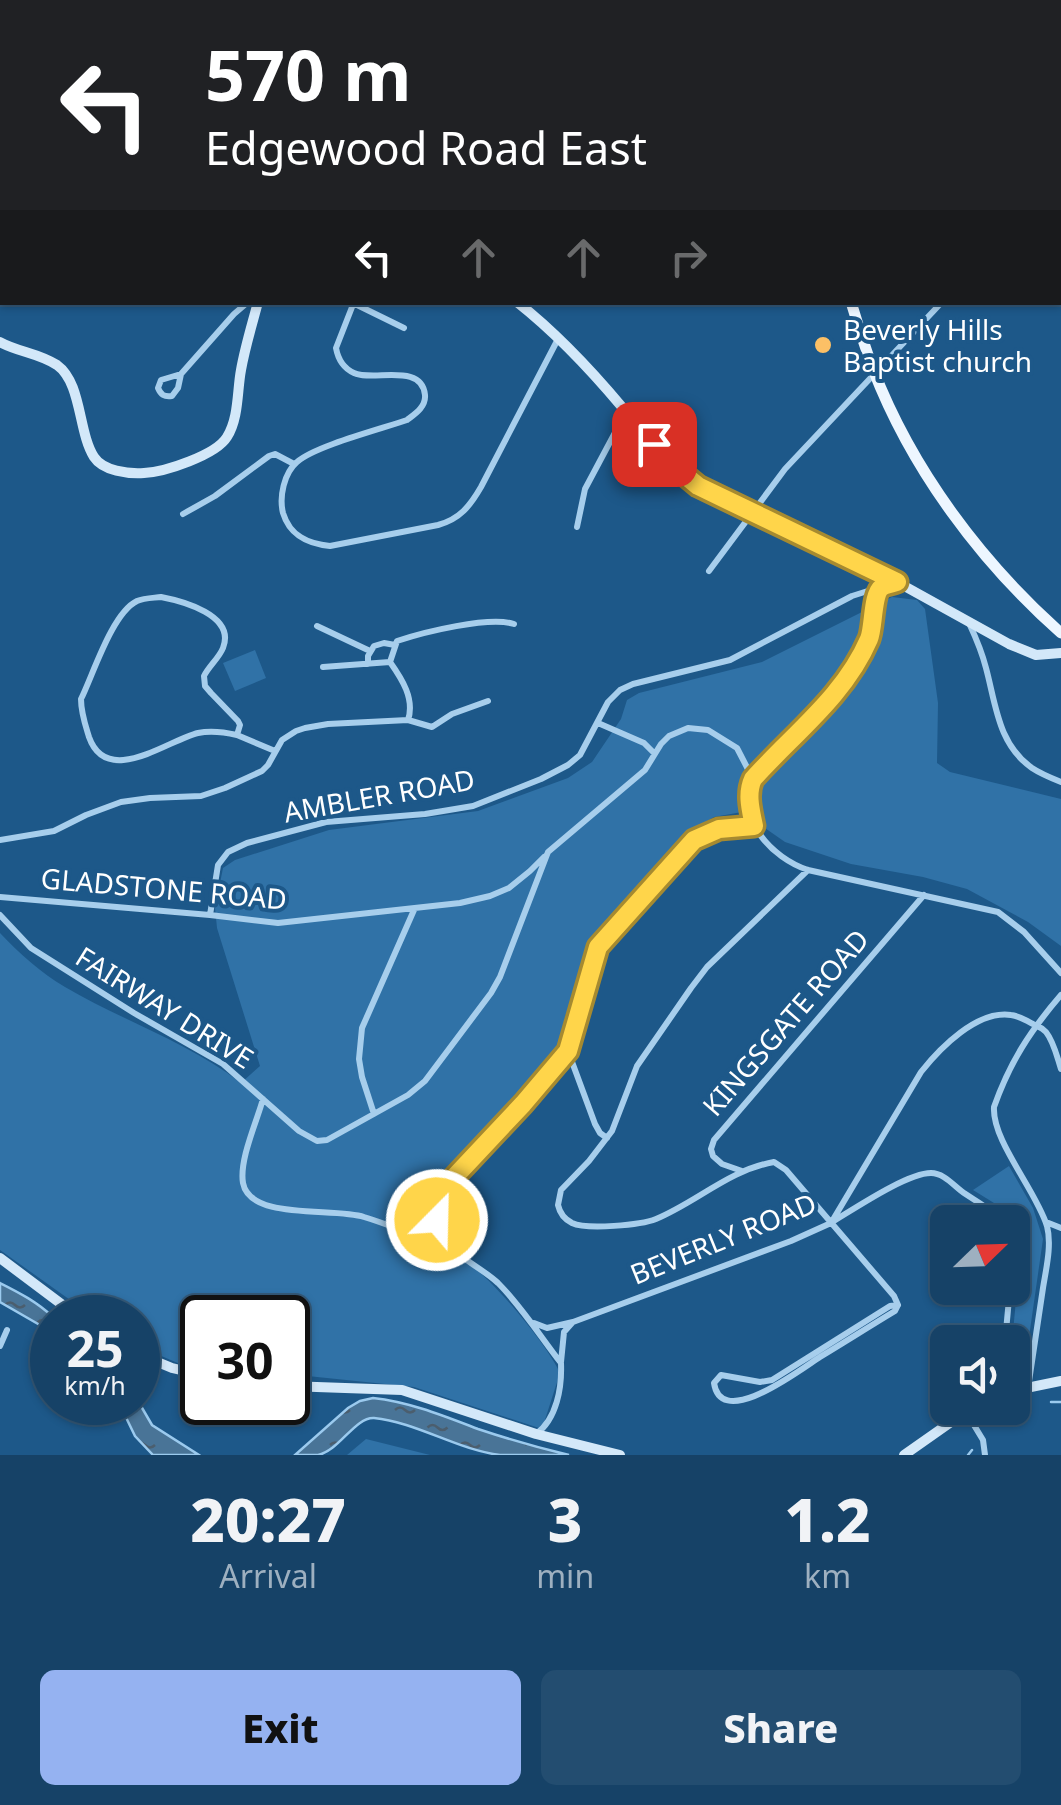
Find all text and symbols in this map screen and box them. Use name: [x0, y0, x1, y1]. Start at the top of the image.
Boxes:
text: 570 m: [205, 26, 412, 122]
icon: left: [40, 40, 170, 170]
text: Edgewood Road East: [205, 117, 647, 178]
icon: left: [346, 230, 401, 285]
icon: ahead: [451, 230, 506, 285]
icon: ahead: [556, 230, 611, 285]
icon: right: [661, 230, 716, 285]
place label: Beverly Hills Baptist church: [843, 310, 1032, 380]
marker: Beverly Hills Baptist church: [812, 334, 834, 356]
pin: [612, 402, 697, 487]
icon: arrive: [627, 417, 682, 472]
street label: AMBLER ROAD: [280, 759, 478, 831]
street label: GLADSTONE ROAD: [39, 858, 289, 918]
street label: KINGSGATE ROAD: [693, 921, 877, 1123]
street label: FAIRWAY DRIVE: [69, 937, 261, 1077]
position arrow: [385, 1168, 489, 1272]
street label: BEVERLY ROAD: [624, 1183, 822, 1293]
north arrow: [930, 1205, 1030, 1305]
map controls: [930, 1205, 1030, 1425]
speed limit sign: 30: [180, 1295, 310, 1425]
text: 25: [66, 1314, 124, 1382]
button: sound: [930, 1325, 1030, 1425]
text: km/h: [64, 1368, 126, 1402]
text: 20:27: [190, 1478, 346, 1560]
text: 3: [548, 1478, 583, 1560]
text: 1.2: [784, 1478, 871, 1560]
text: Arrival: [219, 1554, 317, 1597]
text: min: [536, 1554, 594, 1597]
text: km: [804, 1554, 851, 1597]
button: Exit: [40, 1670, 521, 1785]
button: Share: [541, 1670, 1021, 1785]

